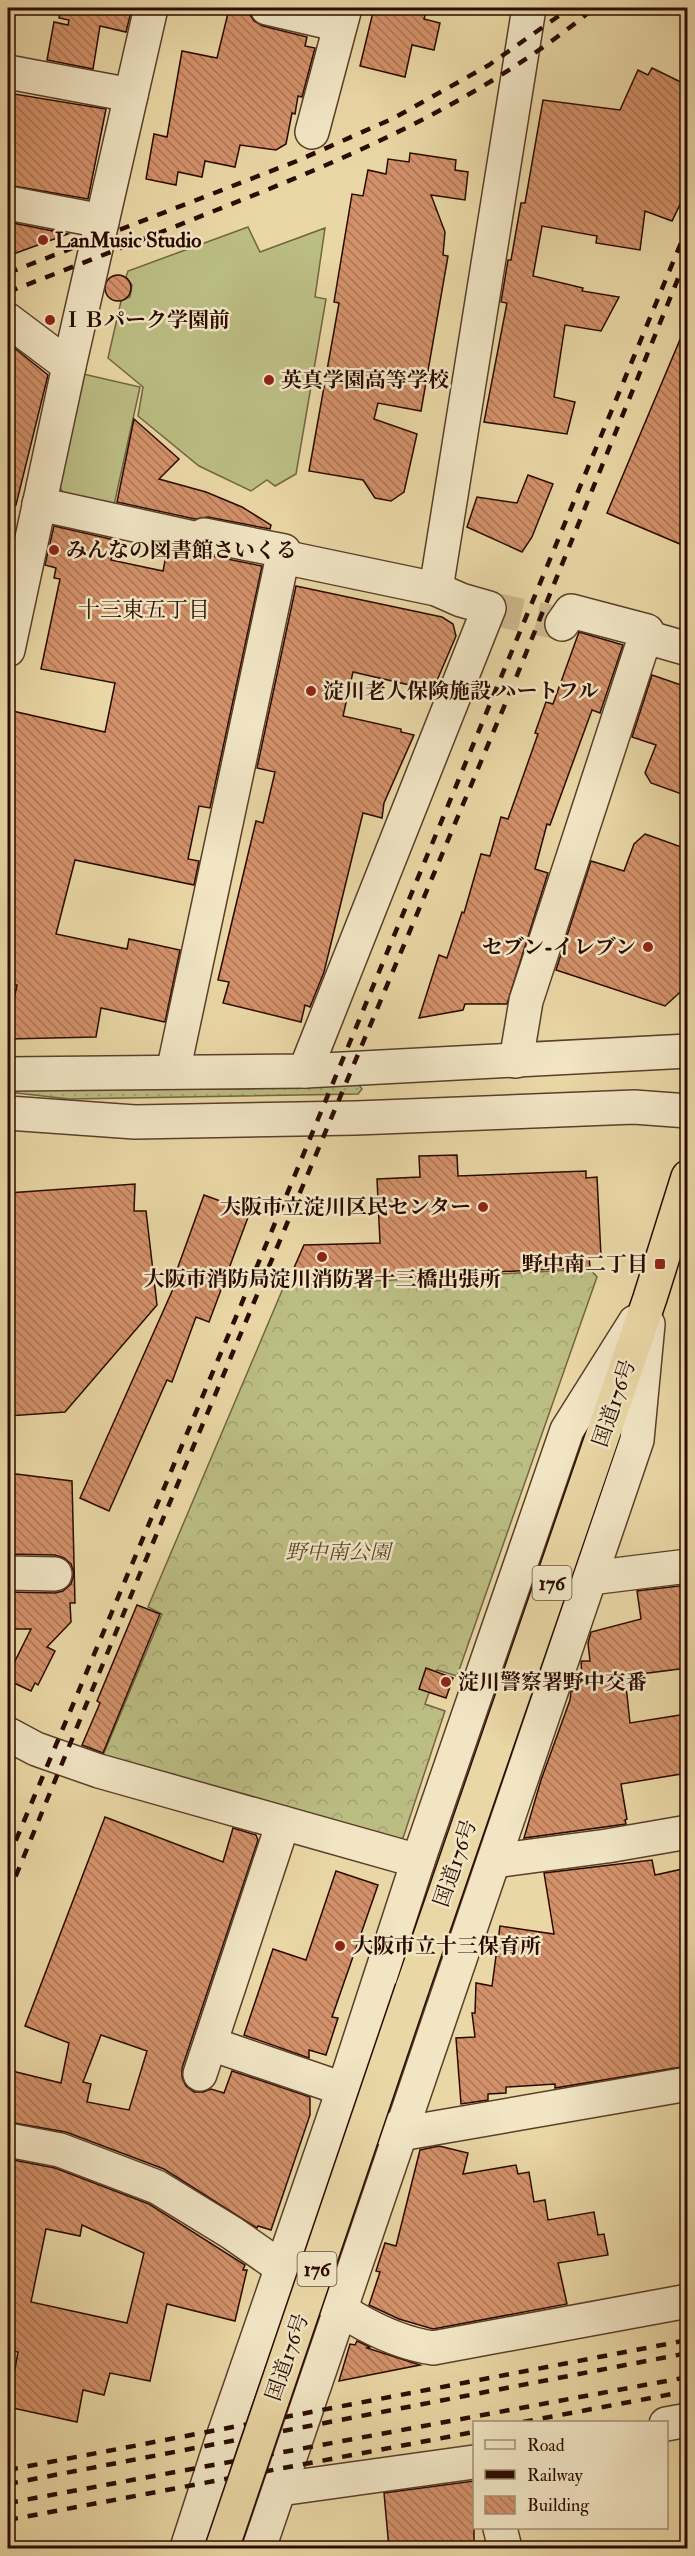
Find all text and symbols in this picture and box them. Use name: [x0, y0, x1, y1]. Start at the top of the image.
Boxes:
place label: LanMusic Studio: [55, 227, 201, 254]
marker: LanMusic Studio: [36, 233, 50, 247]
place label: ＩＢパーク学園前: [62, 307, 230, 334]
marker: ＩＢパーク学園前: [43, 313, 57, 327]
place label: 英真学園高等学校: [281, 367, 449, 394]
marker: 英真学園高等学校: [262, 373, 276, 387]
place label: みんなの図書館さいくる: [66, 537, 297, 564]
marker: みんなの図書館さいくる: [47, 543, 61, 557]
district label: 十三東五丁目: [78, 596, 210, 624]
place label: 淀川老人保険施設 ハートフル: [323, 678, 599, 705]
marker: 淀川老人保険施設 ハートフル: [304, 684, 318, 698]
place label: セブン-イレブン: [482, 934, 636, 961]
marker: セブン-イレブン: [641, 940, 655, 954]
place label: 大阪市立淀川区民センター: [220, 1194, 471, 1221]
marker: 大阪市立淀川区民センター: [476, 1200, 490, 1214]
marker: 大阪市消防局淀川消防署十三橋出張所: [315, 1250, 329, 1264]
place label: 野中南二丁目: [522, 1251, 648, 1278]
marker: 野中南二丁目: [653, 1257, 667, 1271]
place label: 大阪市消防局淀川消防署十三橋出張所: [144, 1266, 501, 1293]
street label: 国道176号: [587, 1356, 642, 1450]
park label: 野中南公園: [286, 1539, 393, 1566]
road number: 176: [532, 1566, 572, 1600]
place label: 淀川警察署野中交番: [458, 1669, 647, 1696]
marker: 淀川警察署野中交番: [439, 1675, 453, 1689]
street label: 国道176号: [428, 1816, 483, 1910]
place label: 大阪市立十三保育所: [352, 1933, 541, 1960]
marker: 大阪市立十三保育所: [333, 1939, 347, 1953]
road number: 176: [298, 2252, 336, 2286]
street label: 国道176号: [260, 2310, 315, 2404]
legend: [473, 2421, 668, 2529]
text: Road: [527, 2434, 565, 2457]
text: Railway: [527, 2464, 584, 2487]
text: Building: [527, 2494, 590, 2517]

